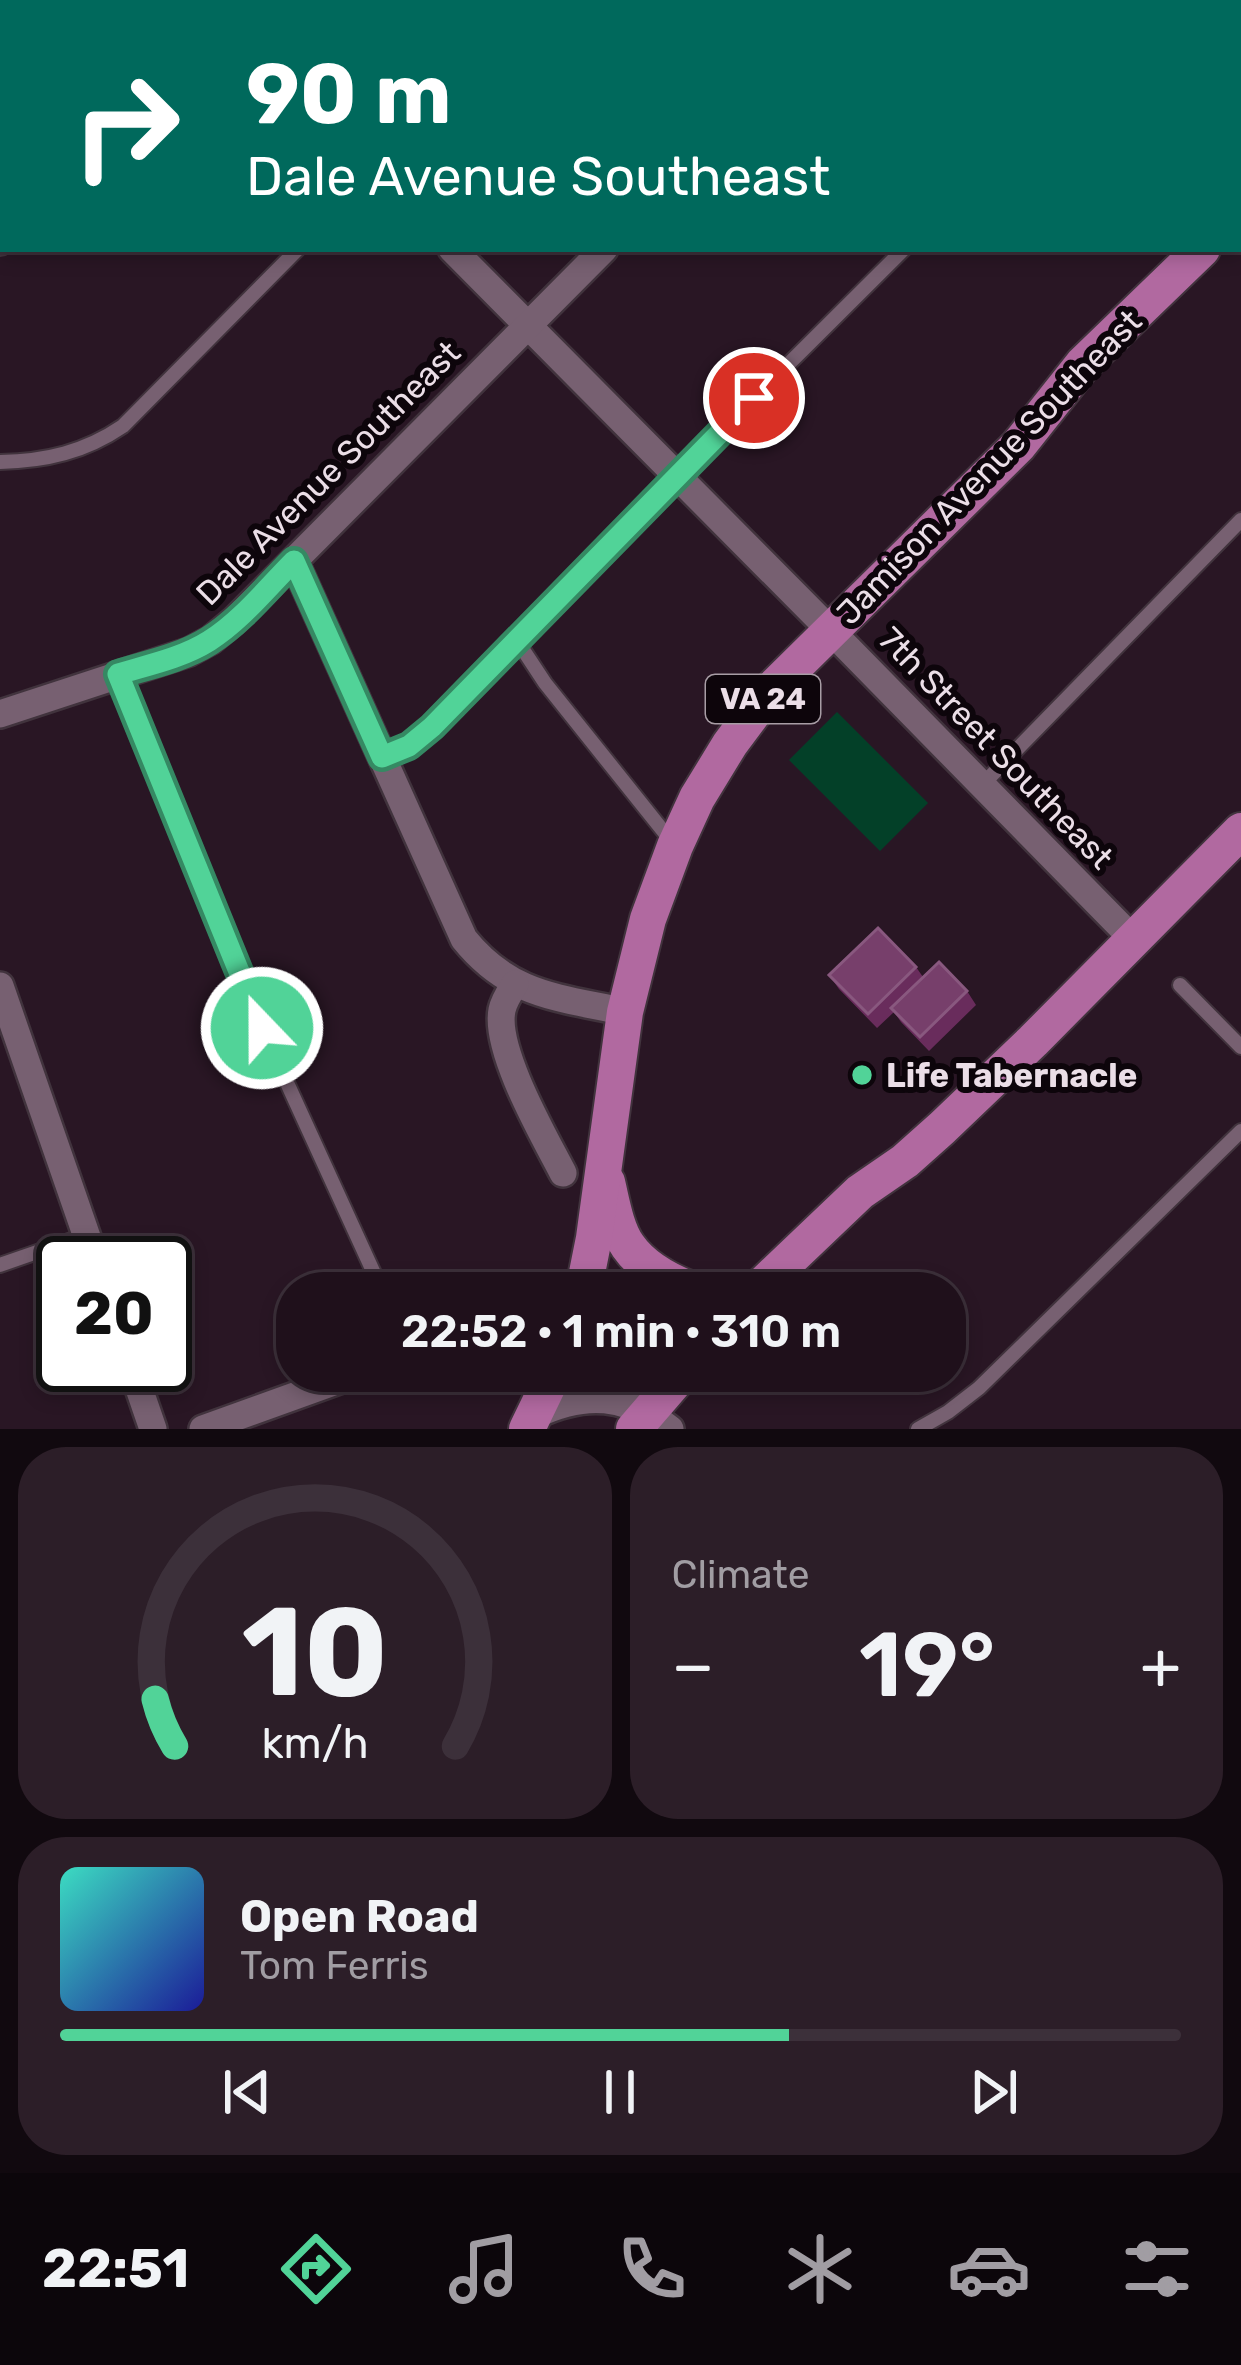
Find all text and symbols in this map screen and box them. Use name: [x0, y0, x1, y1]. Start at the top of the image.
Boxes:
text: 90 m: [246, 44, 452, 144]
icon: right: [48, 48, 204, 204]
text: Dale Avenue Southeast: [246, 145, 830, 209]
street label: Jamison Avenue Southeast: [828, 302, 1150, 632]
street label: Dale Avenue Southeast: [188, 333, 468, 613]
pin: [703, 347, 805, 449]
icon: arrive: [721, 365, 787, 431]
street label: 7th Street Southeast: [871, 619, 1121, 877]
road number: VA 24: [706, 675, 820, 723]
position arrow: [199, 965, 325, 1091]
place label: Life Tabernacle: [886, 1056, 1137, 1095]
marker: Life Tabernacle: [849, 1062, 875, 1088]
speed limit sign: 20: [36, 1236, 192, 1392]
text: 22:52 · 1 min · 310 m: [401, 1305, 841, 1358]
text: Climate: [672, 1552, 810, 1598]
text: 10: [241, 1578, 388, 1726]
text: 19°: [859, 1612, 995, 1719]
text: −: [672, 1626, 714, 1705]
text: +: [1140, 1626, 1181, 1705]
text: km/h: [261, 1718, 368, 1769]
text: Open Road: [240, 1890, 479, 1943]
text: Tom Ferris: [240, 1943, 429, 1989]
icon: previous: [214, 2059, 280, 2125]
icon: pause: [587, 2059, 653, 2125]
icon: next: [961, 2059, 1027, 2125]
icon: directions: [274, 2227, 358, 2311]
icon: music: [442, 2227, 526, 2311]
icon: phone: [610, 2227, 694, 2311]
icon: climate: [778, 2227, 862, 2311]
icon: car: [947, 2227, 1031, 2311]
icon: filters: [1115, 2227, 1199, 2311]
text: 22:51: [42, 2237, 189, 2301]

